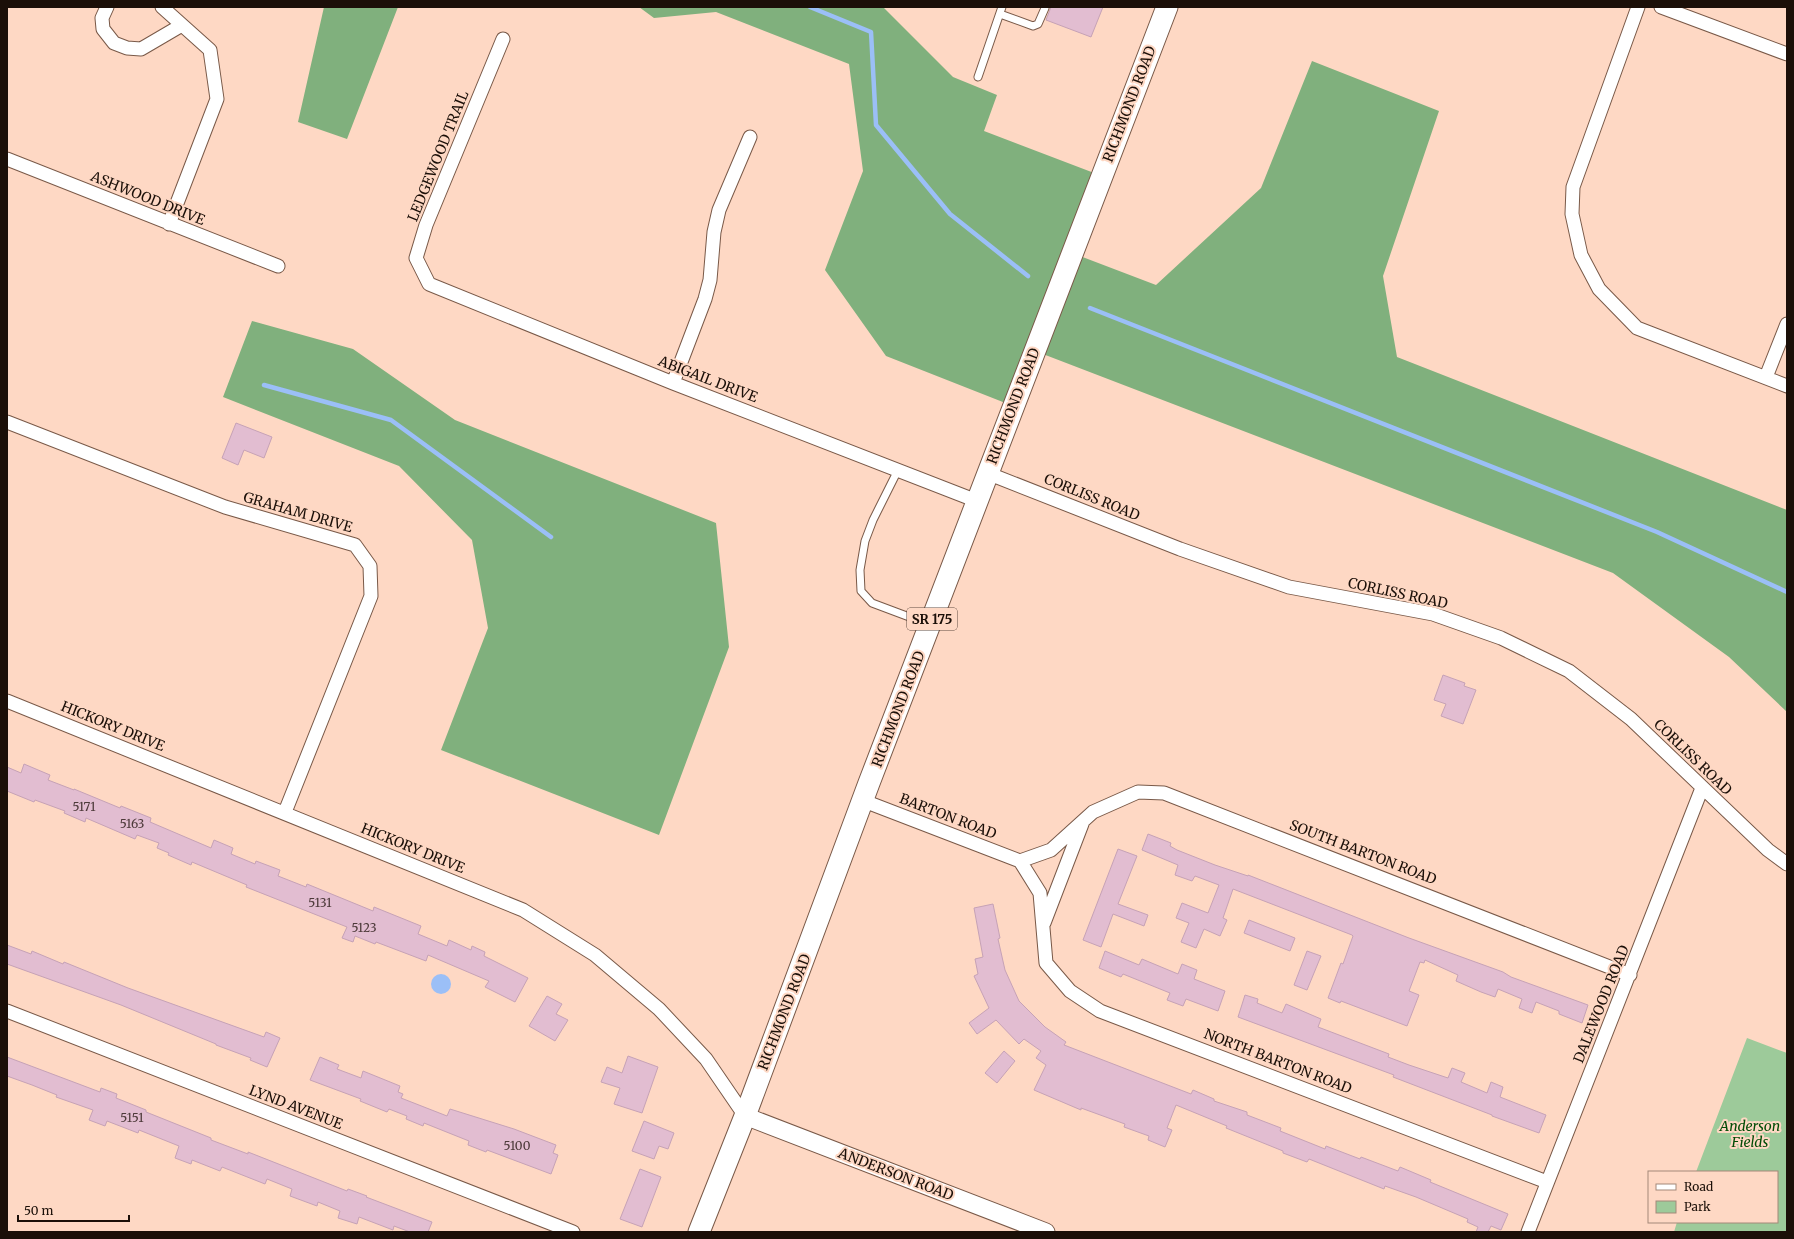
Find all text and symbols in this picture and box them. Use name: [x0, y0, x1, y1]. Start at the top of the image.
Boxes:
street label: RICHMOND ROAD: [1099, 43, 1160, 165]
street label: LEDGEWOOD TRAIL: [404, 88, 473, 224]
street label: ASHWOOD DRIVE: [87, 167, 208, 229]
street label: RICHMOND ROAD: [983, 345, 1044, 467]
street label: ABIGAIL DRIVE: [655, 351, 760, 406]
street label: CORLISS ROAD: [1042, 470, 1143, 525]
street label: GRAHAM DRIVE: [241, 488, 355, 536]
street label: CORLISS ROAD: [1346, 574, 1450, 612]
road number: SR 175: [907, 608, 957, 630]
street label: RICHMOND ROAD: [868, 648, 929, 770]
street label: HICKORY DRIVE: [58, 697, 168, 755]
street label: CORLISS ROAD: [1650, 715, 1736, 799]
street label: BARTON ROAD: [897, 789, 999, 843]
house number: 5171: [72, 799, 96, 814]
house number: 5163: [120, 816, 144, 831]
street label: SOUTH BARTON ROAD: [1287, 816, 1439, 889]
street label: HICKORY DRIVE: [358, 819, 468, 877]
house number: 5131: [308, 895, 332, 910]
house number: 5123: [351, 920, 377, 935]
street label: DALEWOOD ROAD: [1569, 942, 1633, 1065]
street label: RICHMOND ROAD: [754, 951, 815, 1073]
street label: NORTH BARTON ROAD: [1202, 1024, 1355, 1098]
street label: LYND AVENUE: [247, 1081, 345, 1133]
house number: 5151: [120, 1110, 144, 1125]
park label: Anderson Fields: [1719, 1117, 1780, 1151]
house number: 5100: [504, 1138, 531, 1153]
street label: ANDERSON ROAD: [835, 1143, 957, 1204]
legend: [1648, 1171, 1778, 1223]
text: Road: [1684, 1179, 1713, 1194]
scale bar: [18, 1197, 129, 1223]
text: Park: [1684, 1199, 1711, 1214]
text: 50 m: [24, 1203, 53, 1218]

